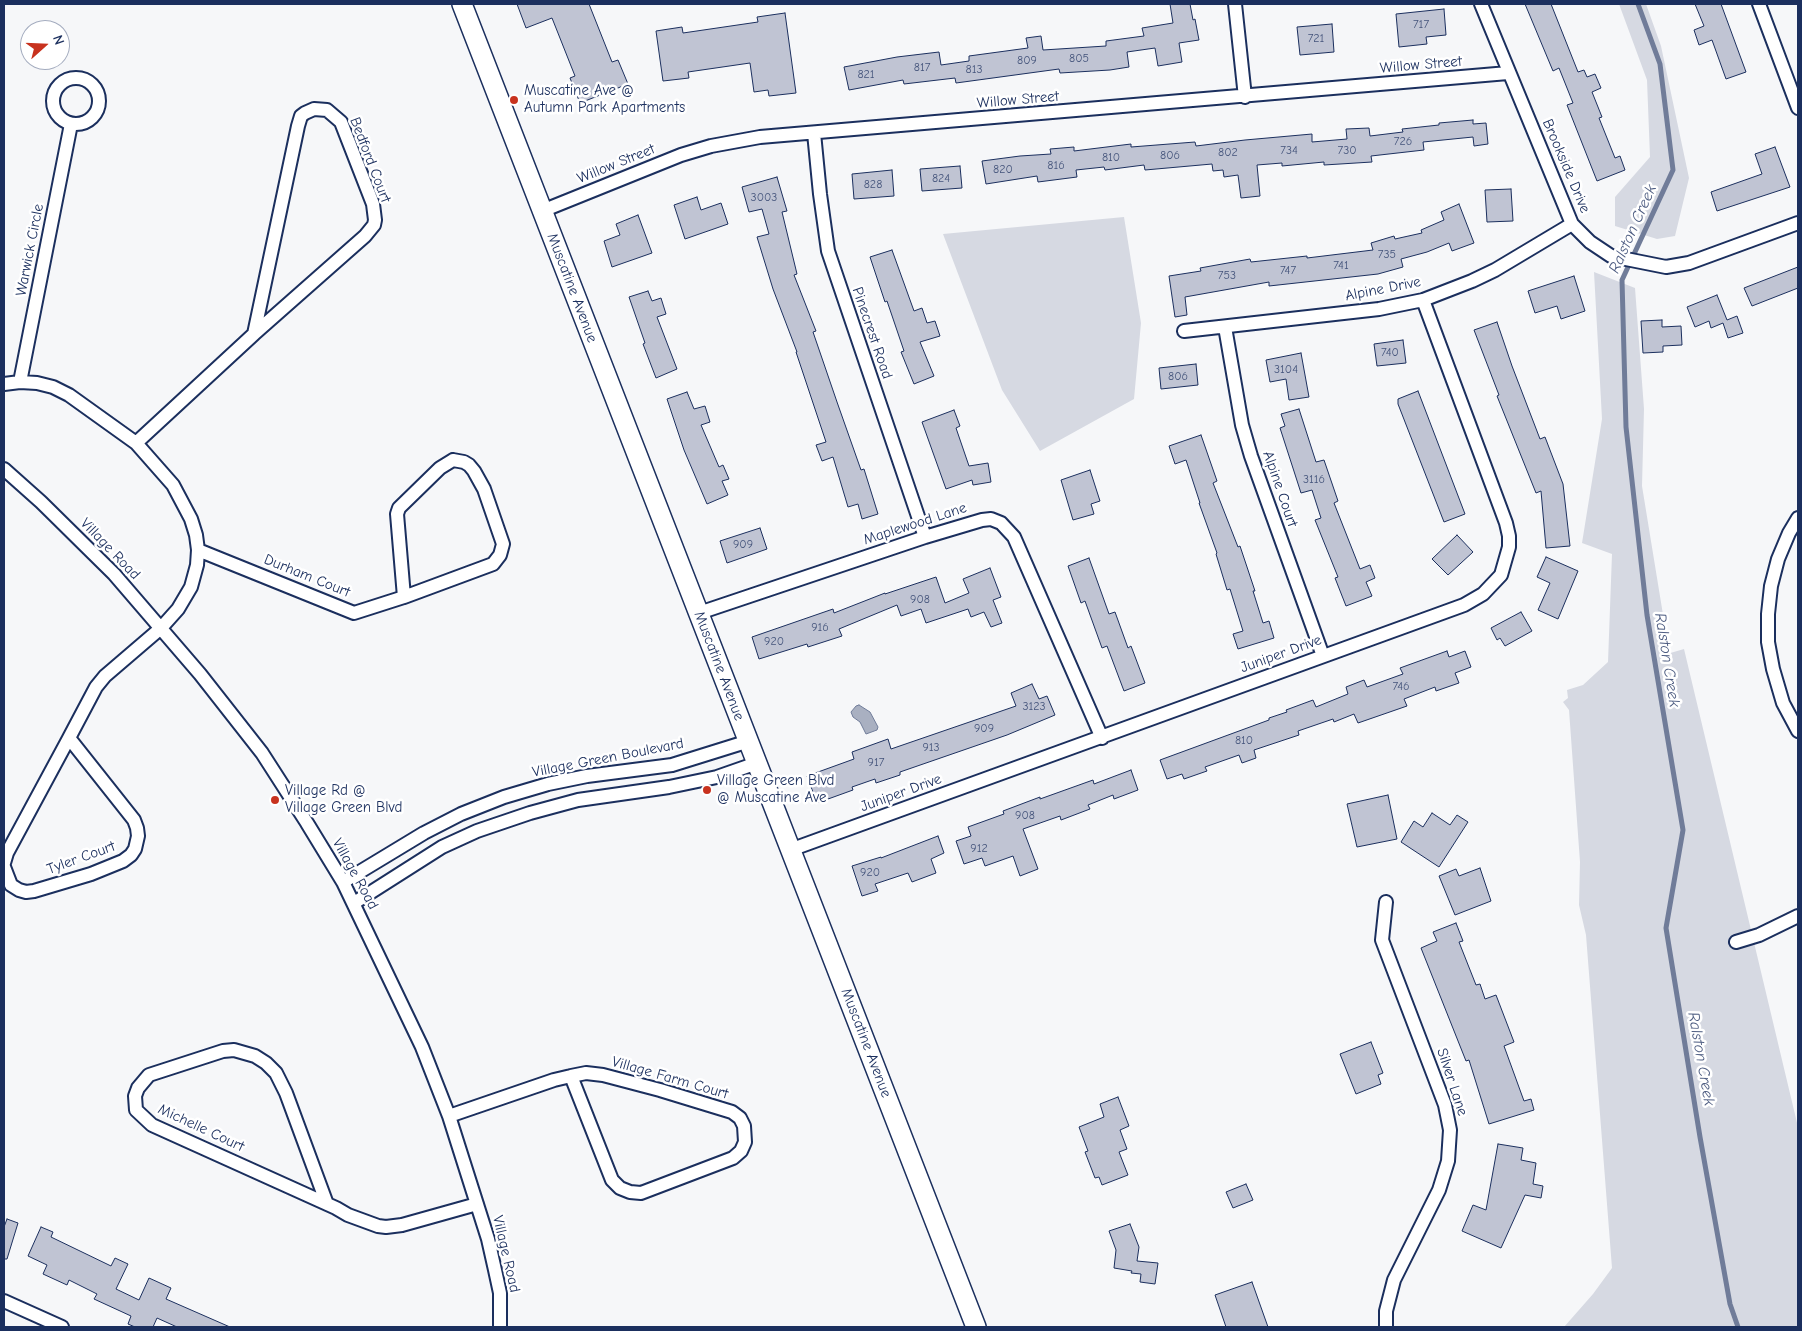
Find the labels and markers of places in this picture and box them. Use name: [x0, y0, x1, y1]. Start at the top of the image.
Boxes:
place label: Muscatine Ave @ Autumn Park Apartments: [524, 82, 685, 117]
marker: Muscatine Ave @ Autumn Park Apartments: [508, 94, 520, 106]
place label: Village Green Blvd @ Muscatine Ave: [717, 772, 834, 807]
place label: Village Rd @ Village Green Blvd: [285, 782, 402, 817]
marker: Village Green Blvd @ Muscatine Ave: [701, 784, 713, 796]
marker: Village Rd @ Village Green Blvd: [269, 794, 281, 806]

